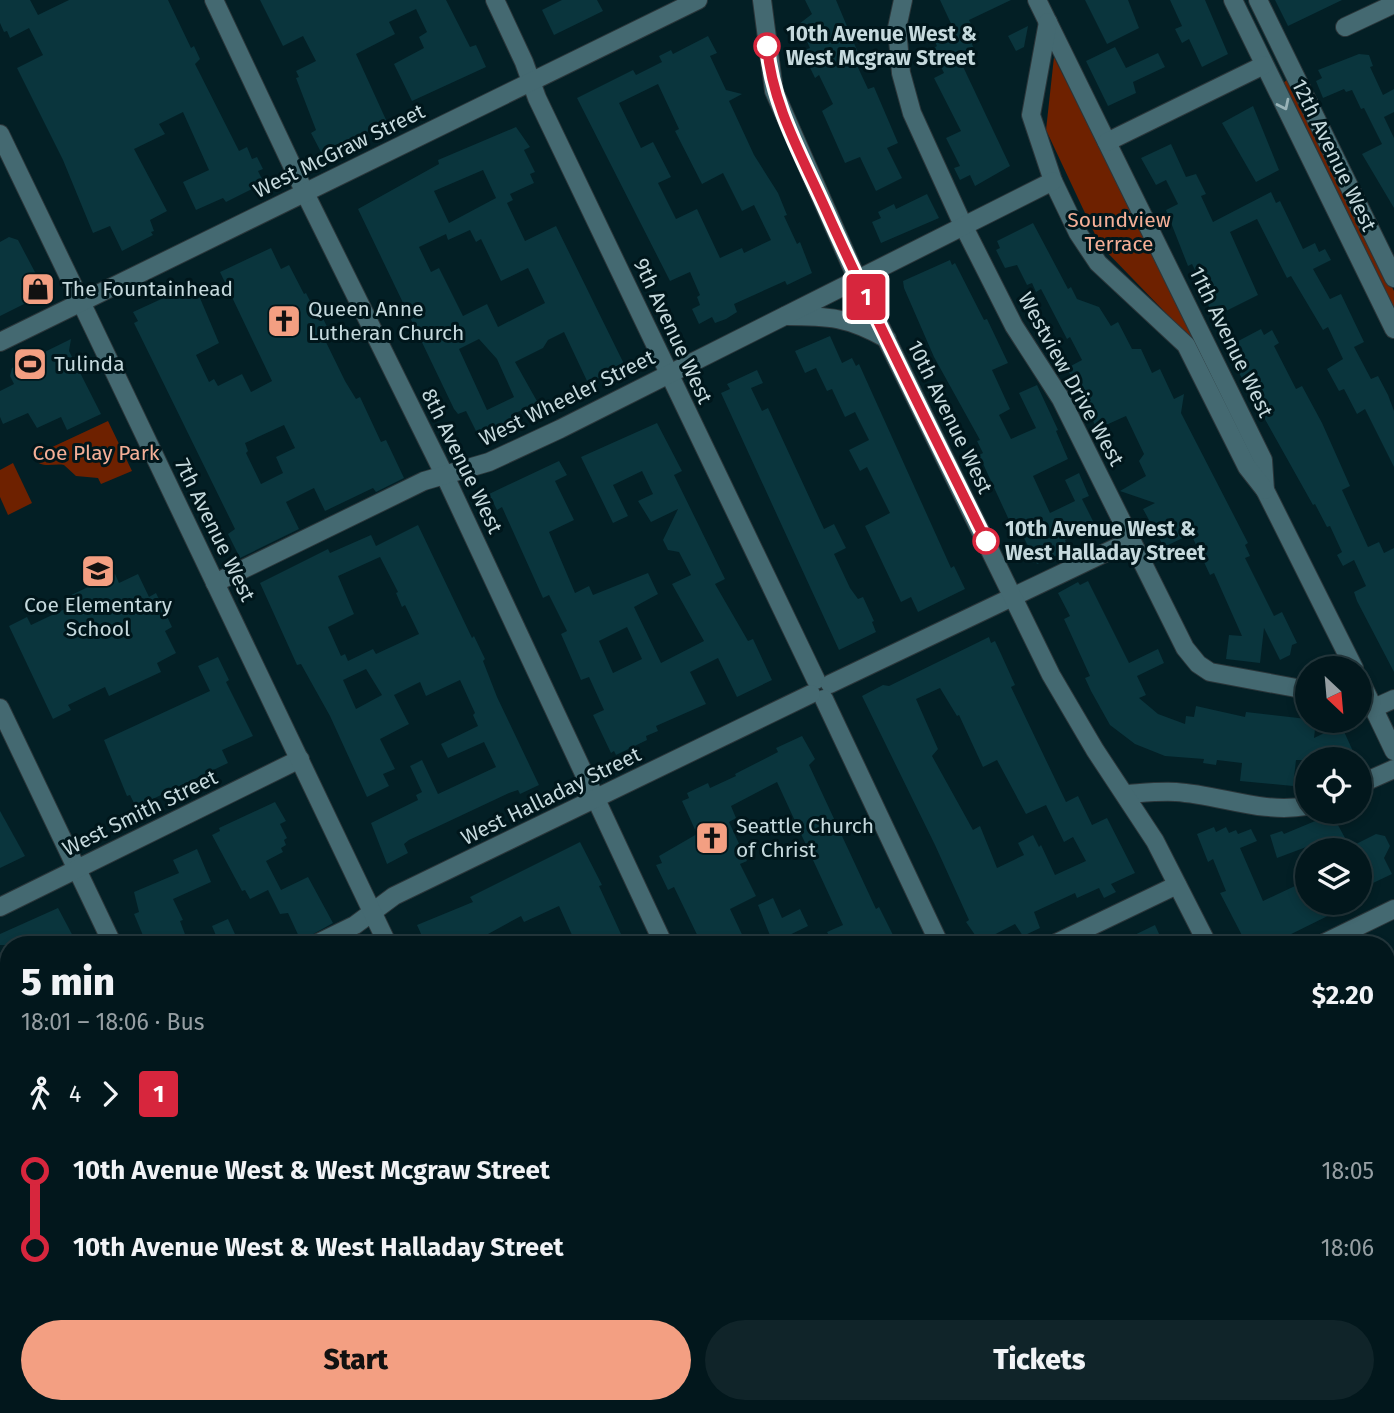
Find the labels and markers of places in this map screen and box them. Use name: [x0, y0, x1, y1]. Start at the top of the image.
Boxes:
place label: 10th Avenue West & West Mcgraw Street: [786, 21, 977, 71]
marker: 10th Avenue West & West Mcgraw Street: [754, 33, 780, 59]
shop icon: The Fountainhead: [19, 270, 57, 308]
place label: The Fountainhead: [62, 276, 233, 302]
place label: Queen Anne Lutheran Church: [308, 296, 464, 346]
church icon: Queen Anne Lutheran Church: [265, 302, 303, 340]
sports icon: Tulinda: [11, 345, 49, 383]
place label: Tulinda: [54, 351, 125, 377]
place label: 10th Avenue West & West Halladay Street: [1005, 516, 1206, 566]
marker: 10th Avenue West & West Halladay Street: [973, 528, 999, 554]
school or university icon: Coe Elementary School: [79, 552, 117, 590]
place label: Coe Elementary School: [24, 592, 173, 642]
place label: Seattle Church of Christ: [736, 813, 874, 863]
church icon: Seattle Church of Christ: [693, 819, 731, 857]

